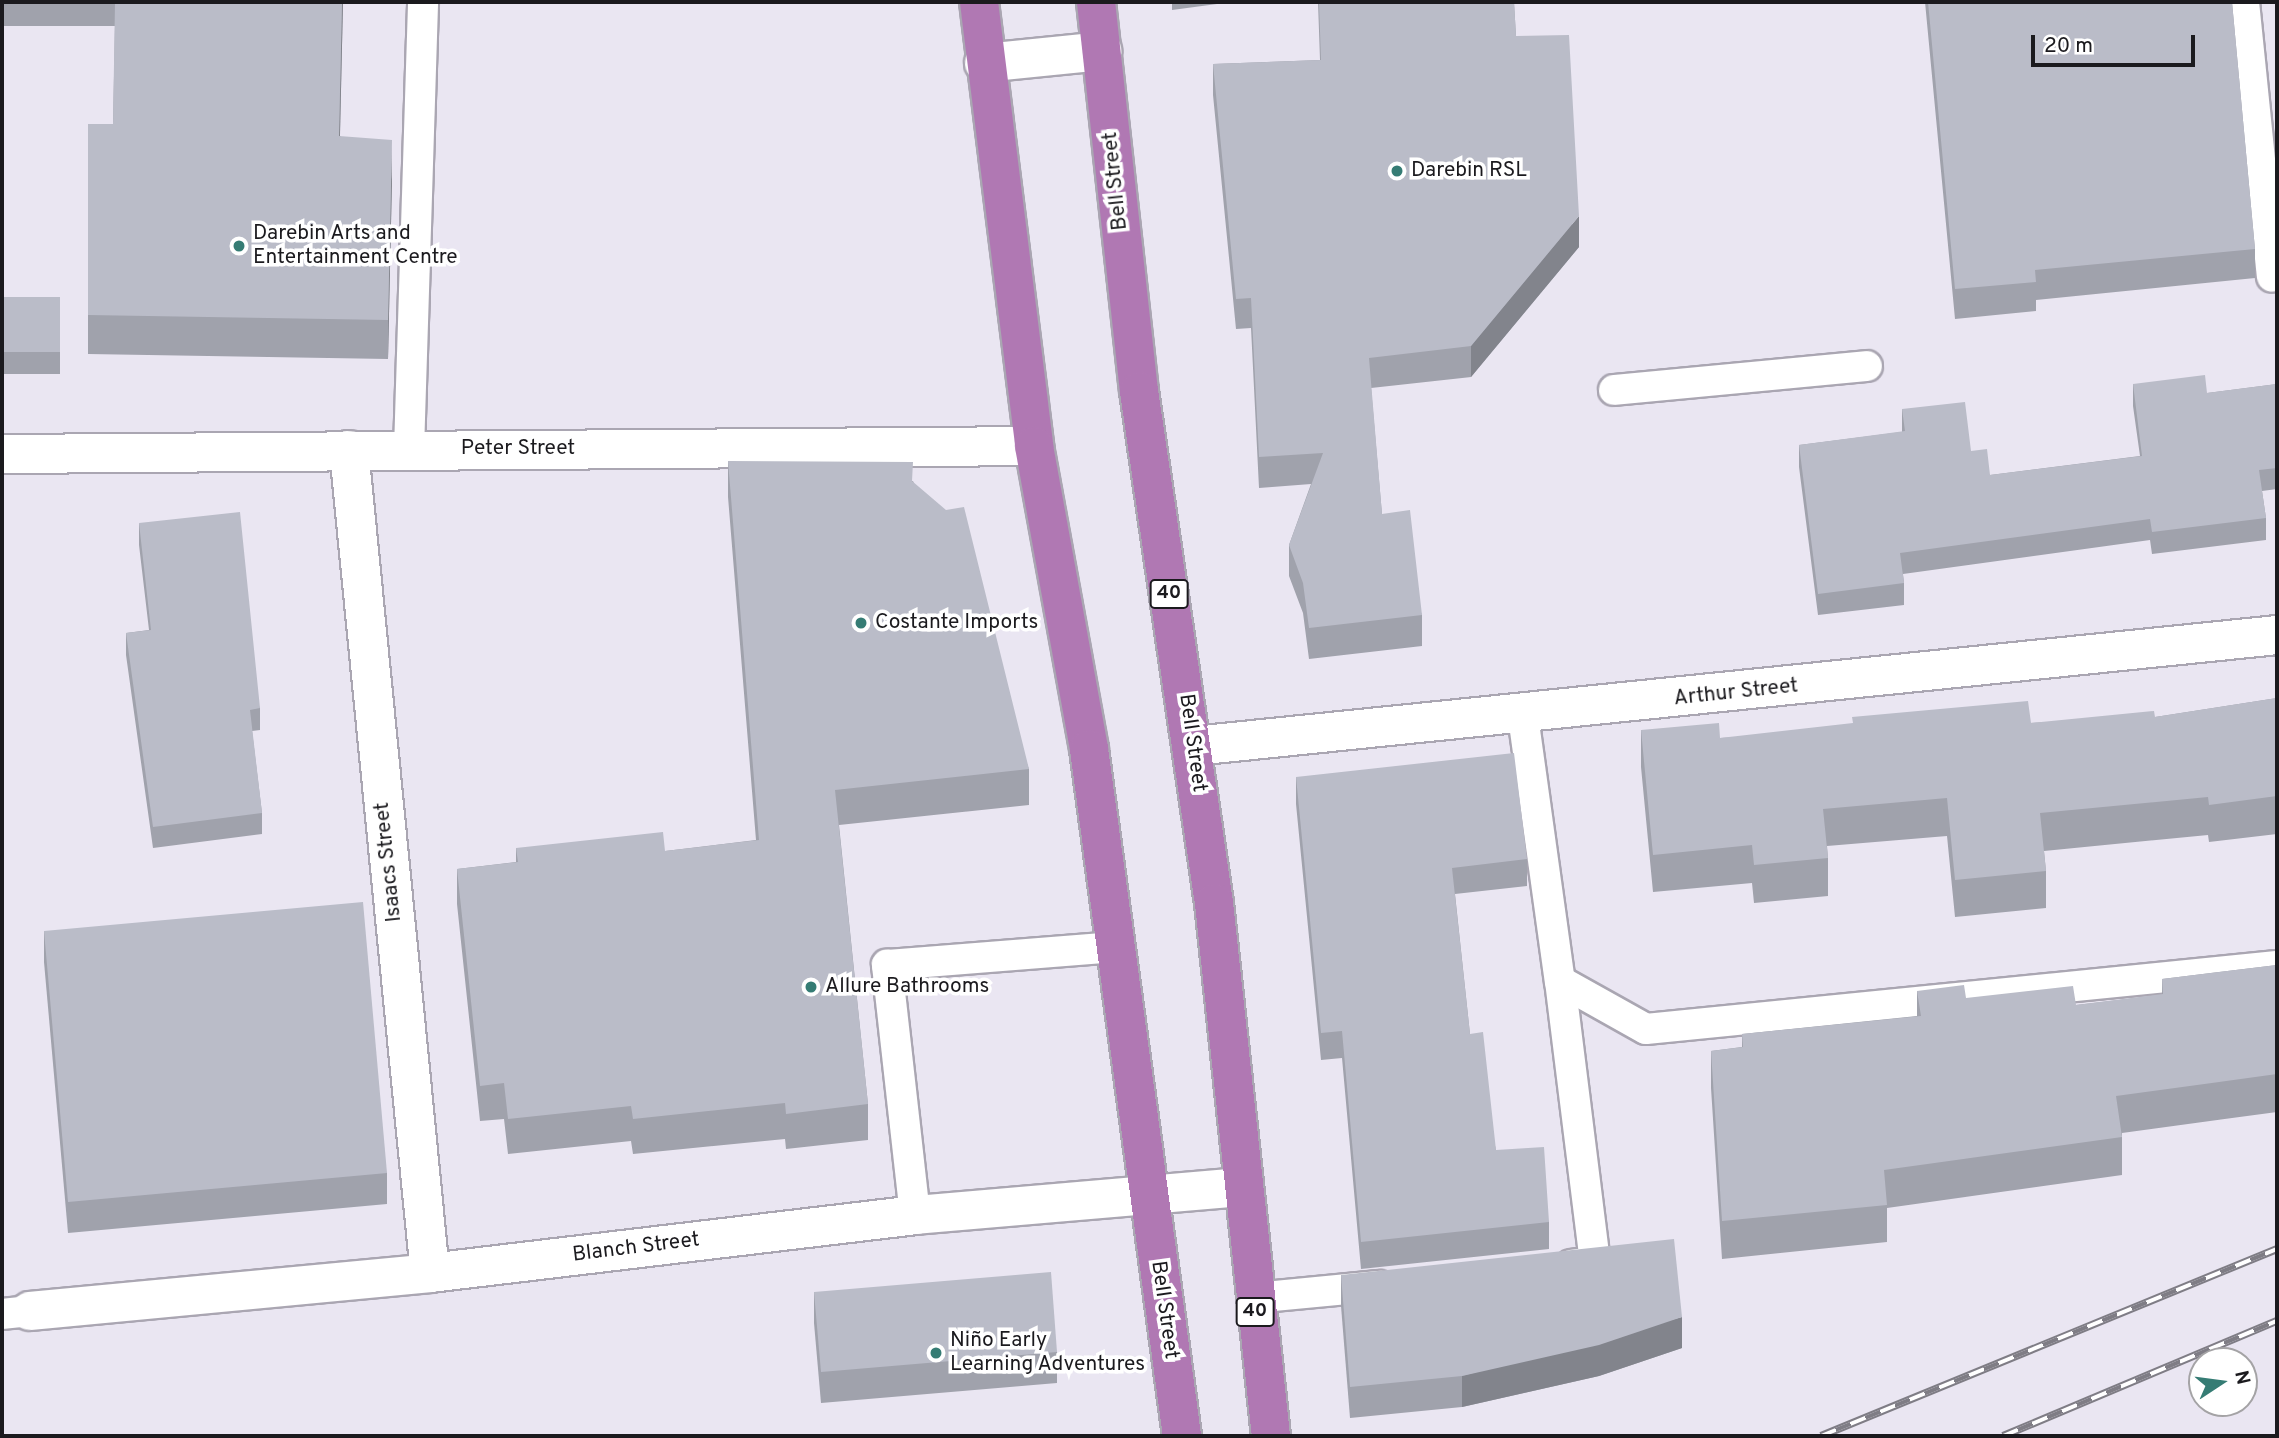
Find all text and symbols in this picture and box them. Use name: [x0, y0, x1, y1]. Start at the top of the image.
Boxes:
scale bar: [2034, 21, 2198, 65]
text: 20 m: [2044, 33, 2093, 60]
street label: Bell Street: [1098, 130, 1134, 232]
place label: Darebin RSL: [1411, 158, 1527, 184]
marker: Darebin RSL: [1389, 163, 1405, 179]
place label: Darebin Arts and Entertainment Centre: [253, 221, 458, 271]
marker: Darebin Arts and Entertainment Centre: [231, 238, 247, 254]
street label: Peter Street: [461, 436, 575, 462]
road number: 40: [1148, 579, 1190, 610]
place label: Costante Imports: [875, 610, 1038, 636]
marker: Costante Imports: [853, 615, 869, 631]
street label: Arthur Street: [1673, 674, 1799, 712]
street label: Bell Street: [1173, 692, 1211, 794]
street label: Isaacs Street: [370, 801, 408, 923]
place label: Allure Bathrooms: [825, 974, 989, 1000]
marker: Allure Bathrooms: [803, 979, 819, 995]
street label: Blanch Street: [571, 1228, 701, 1268]
street label: Bell Street: [1145, 1259, 1183, 1361]
road number: 40: [1234, 1296, 1276, 1328]
place label: Niño Early Learning Adventures: [950, 1328, 1146, 1378]
marker: Niño Early Learning Adventures: [928, 1345, 944, 1361]
north arrow: [2188, 1347, 2258, 1417]
text: N: [2228, 1368, 2255, 1387]

